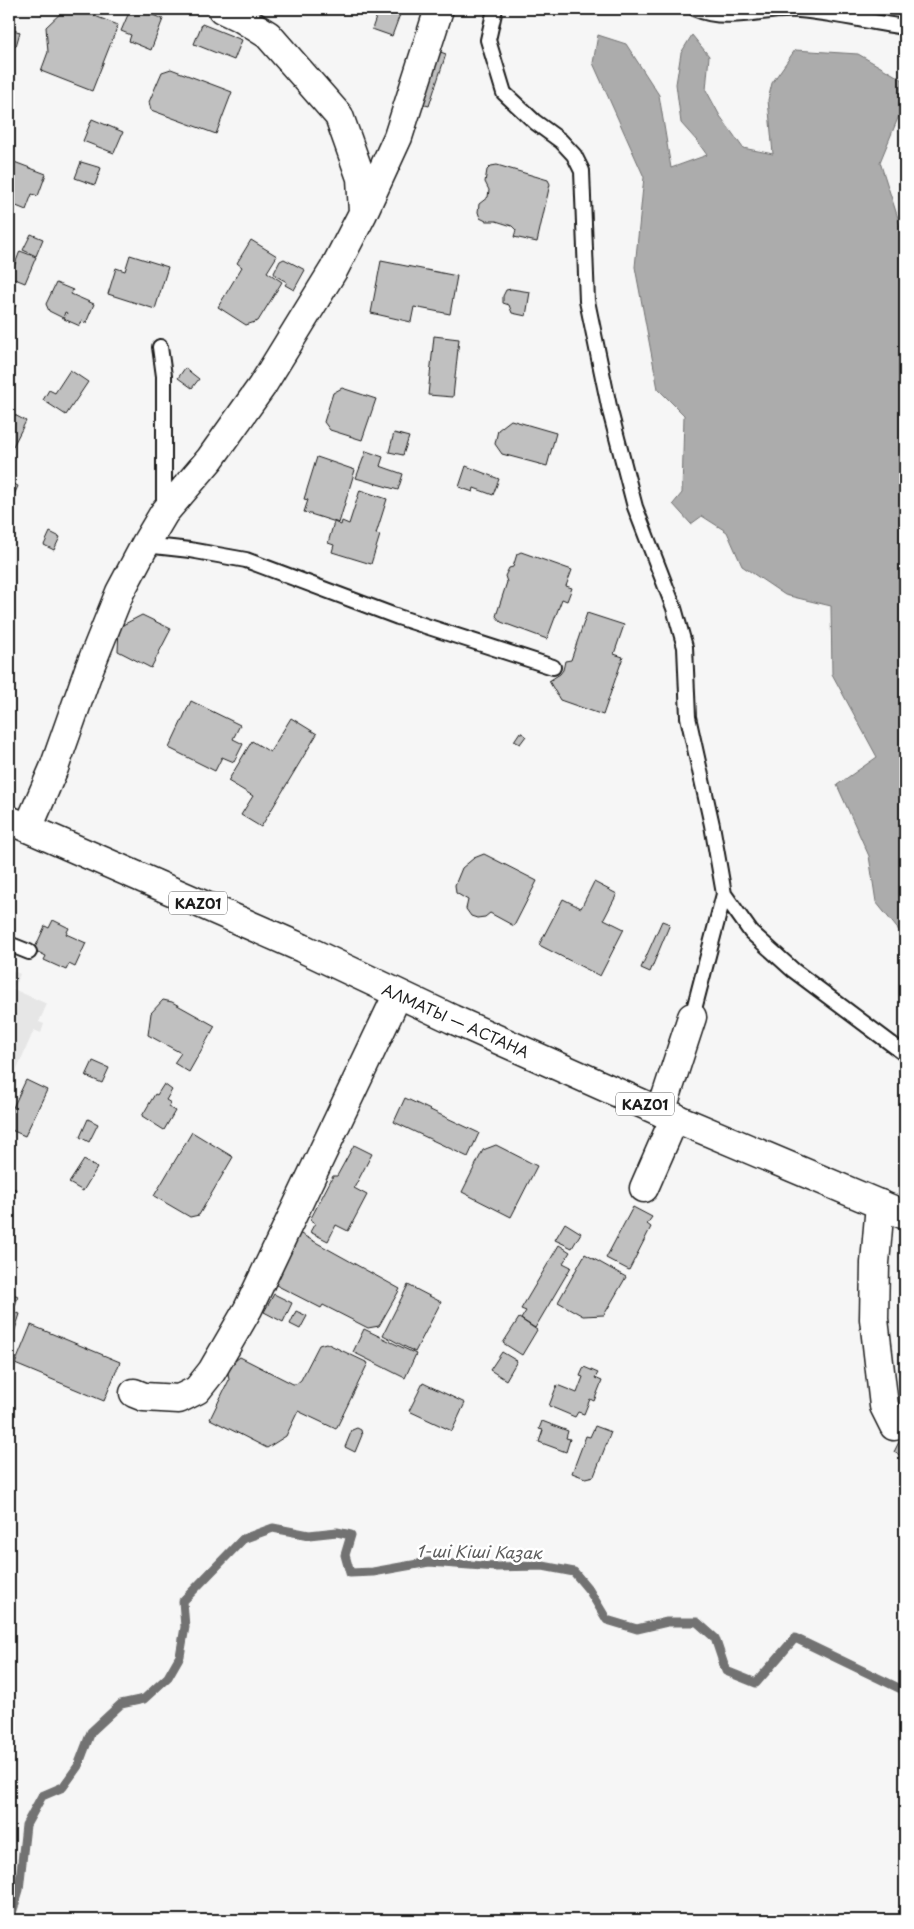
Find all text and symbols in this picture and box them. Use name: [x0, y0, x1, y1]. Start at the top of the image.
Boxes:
road number: KАZ01: [169, 891, 227, 914]
street label: АЛМАТЫ — АСТАНА: [379, 977, 533, 1063]
road number: KАZ01: [616, 1092, 674, 1116]
water label: 1-ші Кіші Казак: [416, 1538, 543, 1564]

